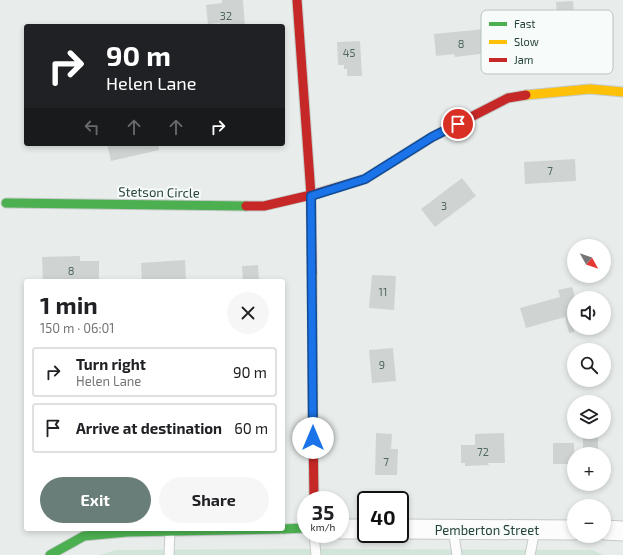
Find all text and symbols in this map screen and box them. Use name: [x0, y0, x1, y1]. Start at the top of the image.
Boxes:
house number: 32: [220, 9, 232, 22]
legend: [481, 10, 613, 74]
text: Fast: [514, 17, 536, 30]
text: Slow: [514, 35, 539, 48]
house number: 8: [458, 37, 464, 50]
text: 90 m: [106, 38, 171, 72]
icon: right: [40, 40, 92, 92]
house number: 45: [343, 46, 355, 59]
text: Jam: [514, 53, 533, 66]
text: Helen Lane: [106, 72, 196, 94]
pin: [441, 107, 475, 141]
icon: arrive: [447, 113, 469, 135]
icon: left: [81, 116, 103, 138]
icon: ahead: [123, 116, 145, 138]
icon: ahead: [165, 116, 187, 138]
icon: right: [207, 116, 229, 138]
house number: 7: [547, 164, 553, 177]
street label: Stetson Circle: [118, 183, 200, 201]
house number: 3: [441, 199, 447, 212]
north arrow: [567, 239, 611, 283]
map controls: [567, 239, 611, 543]
house number: 8: [68, 264, 74, 277]
house number: 11: [379, 285, 387, 298]
text: 1 min: [40, 290, 98, 319]
button: sound: [567, 291, 611, 335]
button: close: [227, 292, 269, 334]
text: 150 m · 06:01: [40, 320, 115, 336]
button: search: [567, 343, 611, 387]
text: Turn right: [76, 355, 146, 373]
house number: 9: [379, 358, 385, 371]
icon: right: [42, 361, 64, 383]
text: 90 m: [233, 363, 267, 381]
text: Helen Lane: [76, 373, 141, 389]
button: layers: [567, 395, 611, 439]
icon: arrive: [42, 417, 64, 439]
position arrow: [292, 417, 334, 459]
text: Arrive at destination: [76, 419, 222, 437]
text: 60 m: [234, 419, 268, 437]
house number: 72: [477, 445, 489, 458]
button: +: [567, 447, 611, 491]
house number: 7: [383, 455, 389, 468]
button: Exit: [40, 477, 151, 523]
button: Share: [159, 477, 269, 523]
speed limit sign: 40: [357, 491, 409, 543]
button: −: [567, 499, 611, 543]
text: 35: [312, 500, 334, 524]
text: km/h: [311, 521, 335, 533]
street label: Pemberton Street: [435, 522, 539, 538]

